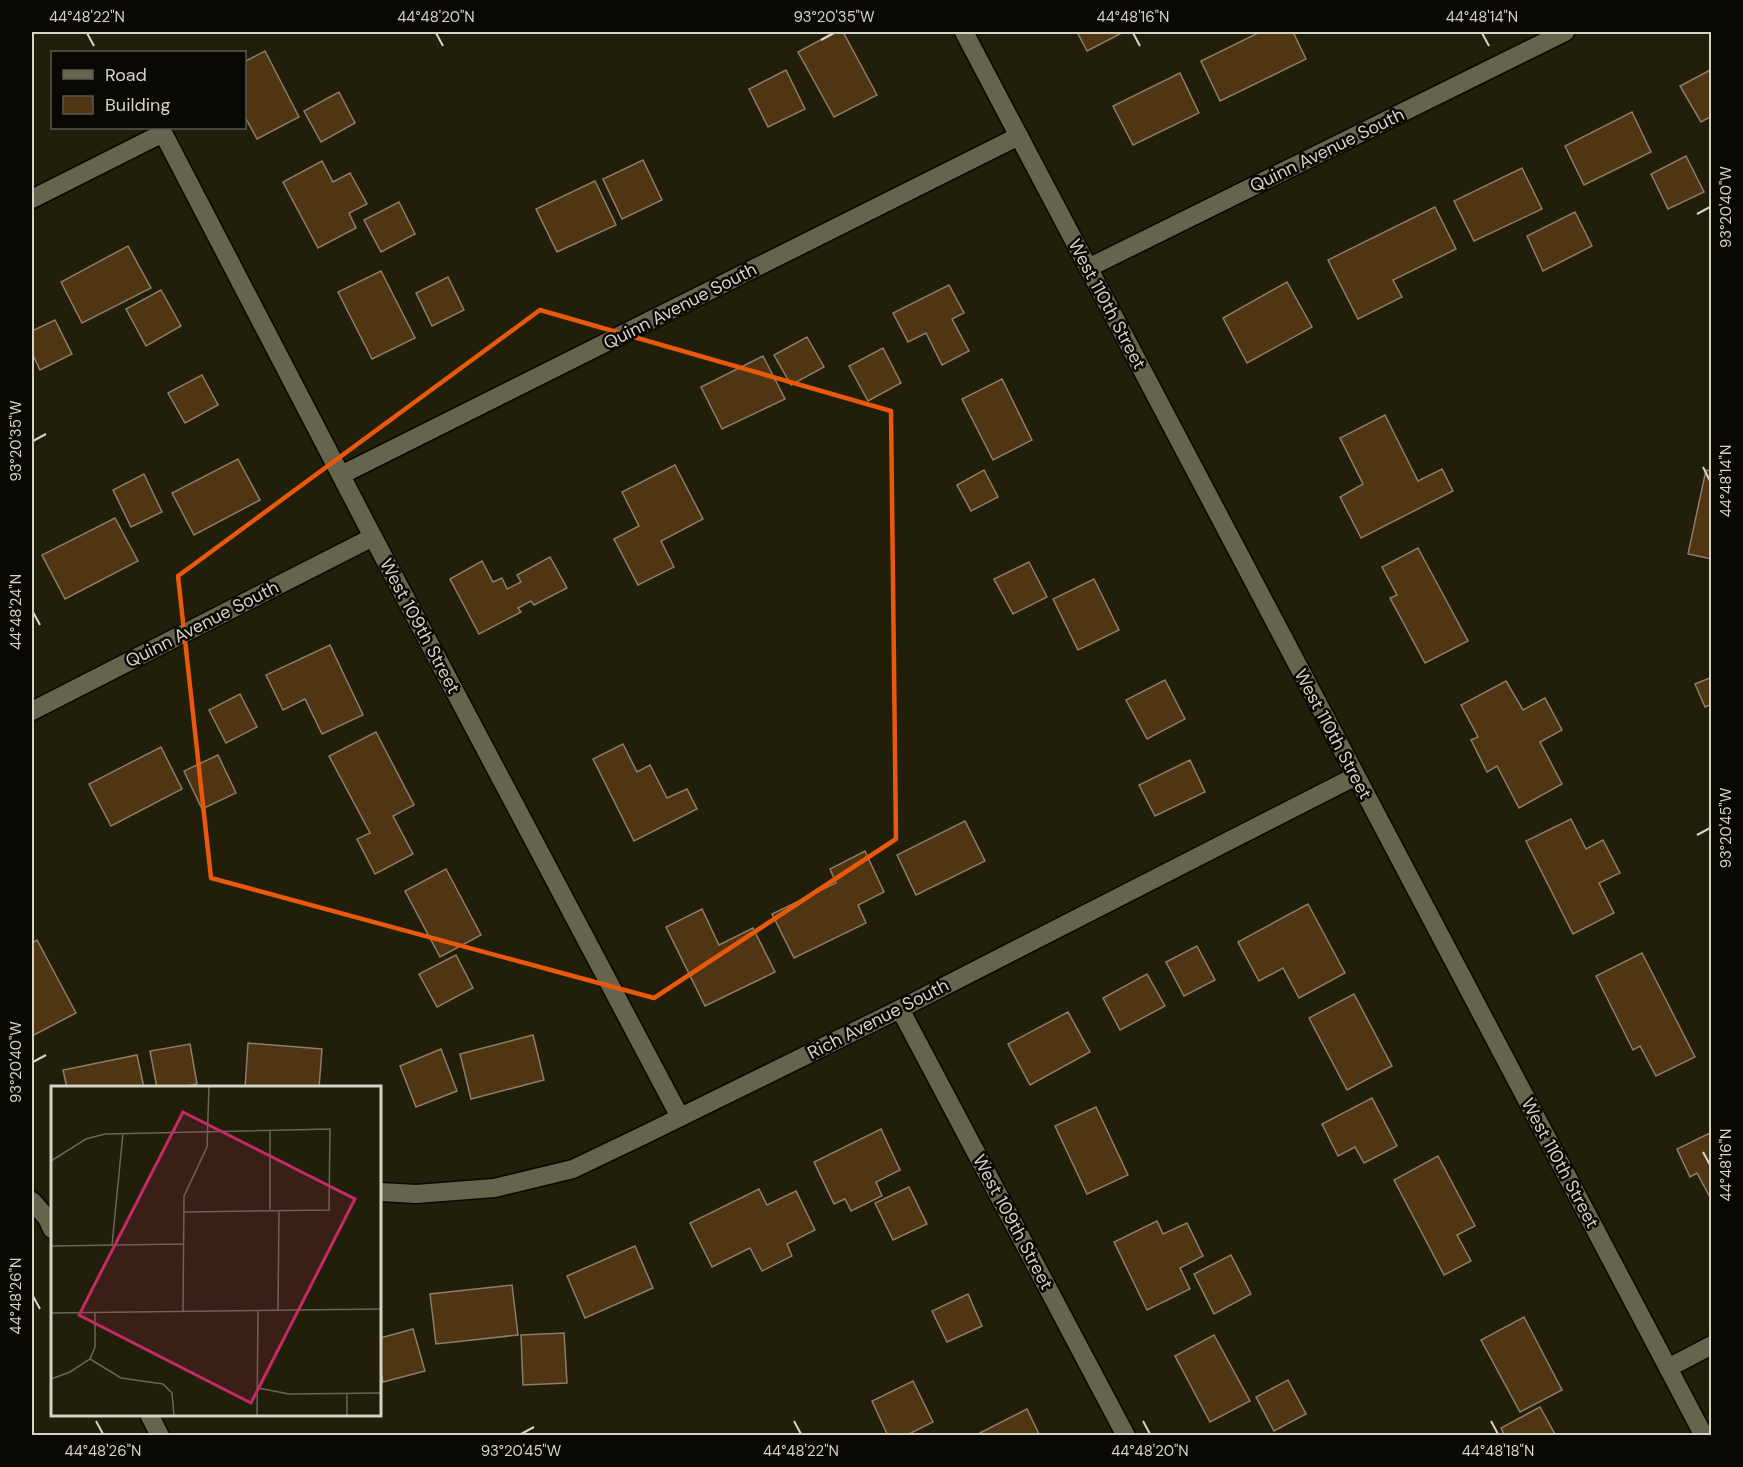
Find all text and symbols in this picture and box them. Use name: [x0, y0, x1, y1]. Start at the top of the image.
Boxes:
text: 44°48'22"N: [49, 7, 125, 27]
text: 44°48'20"N: [397, 7, 475, 27]
text: 93°20'35"W: [794, 7, 875, 27]
text: 44°48'16"N: [1097, 7, 1169, 27]
text: 44°48'14"N: [1446, 7, 1518, 27]
legend: [51, 51, 246, 129]
text: Road: [105, 63, 147, 87]
text: Building: [105, 93, 170, 117]
street label: Quinn Avenue South: [1246, 102, 1408, 198]
text: 93°20'40"W: [1716, 166, 1736, 248]
street label: West 110th Street: [1063, 235, 1151, 373]
street label: Quinn Avenue South: [599, 257, 761, 355]
text: 93°20'35"W: [6, 400, 26, 481]
text: 44°48'14"N: [1716, 445, 1736, 517]
street label: West 109th Street: [374, 554, 466, 698]
text: 44°48'24"N: [6, 574, 26, 650]
street label: Quinn Avenue South: [121, 575, 283, 673]
street label: West 110th Street: [1289, 665, 1377, 803]
text: 93°20'45"W: [1716, 787, 1736, 868]
street label: Rich Avenue South: [803, 973, 953, 1065]
text: 93°20'40"W: [6, 1021, 26, 1103]
inset map: [51, 1086, 381, 1416]
street label: West 110th Street: [1516, 1094, 1604, 1232]
text: 44°48'16"N: [1716, 1129, 1736, 1201]
street label: West 109th Street: [967, 1150, 1059, 1294]
text: 44°48'26"N: [6, 1258, 26, 1334]
text: 44°48'26"N: [65, 1441, 141, 1461]
text: 93°20'45"W: [481, 1441, 562, 1461]
text: 44°48'22"N: [763, 1441, 839, 1461]
text: 44°48'20"N: [1111, 1441, 1189, 1461]
text: 44°48'18"N: [1462, 1441, 1534, 1461]

